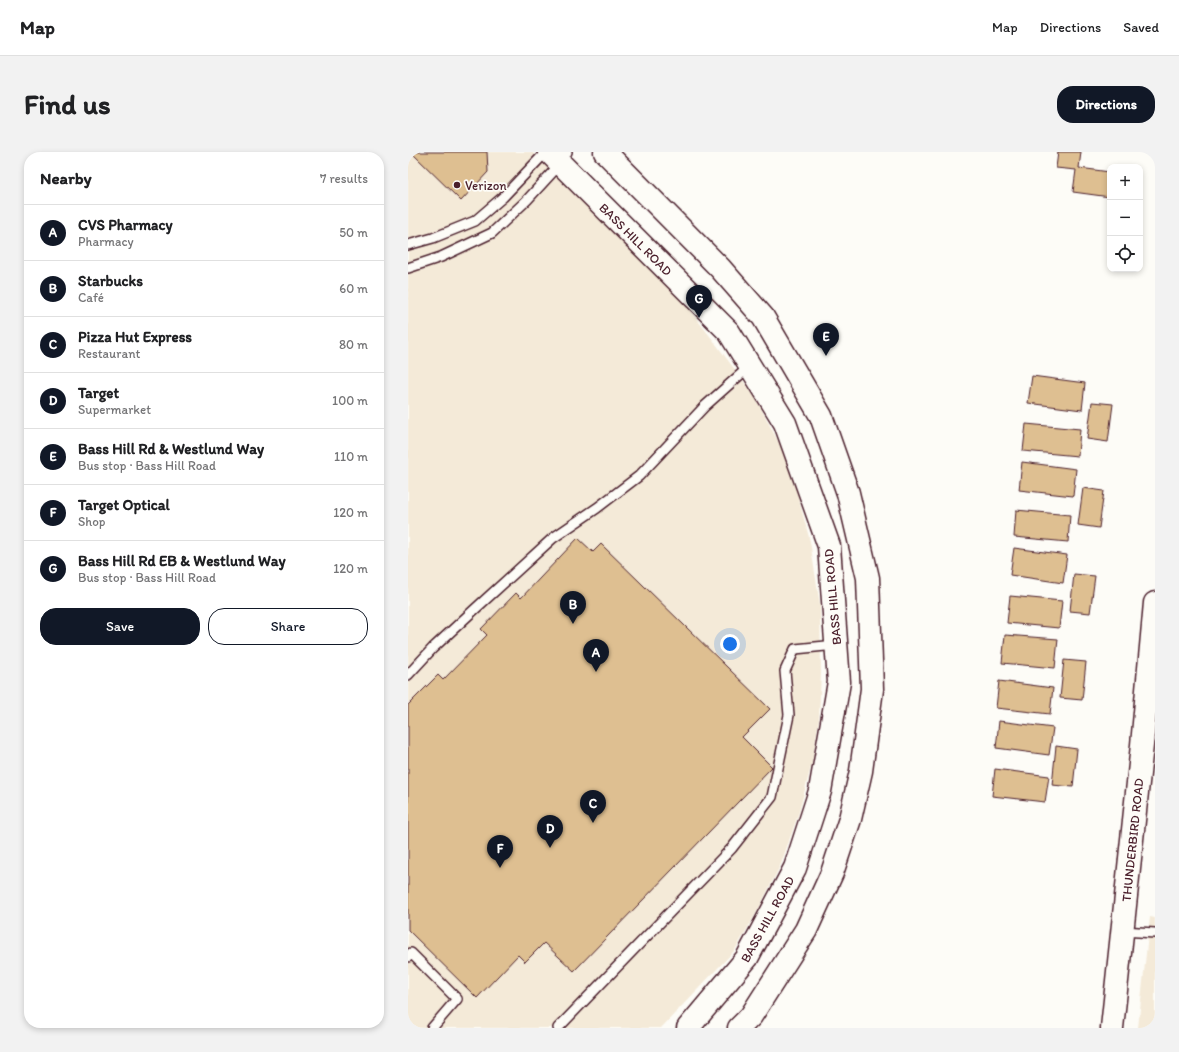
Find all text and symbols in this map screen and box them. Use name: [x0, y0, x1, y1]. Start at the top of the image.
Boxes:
text: Map: [20, 16, 55, 39]
text: Map: [992, 19, 1018, 36]
text: Directions: [1040, 19, 1101, 36]
text: Saved: [1123, 19, 1159, 36]
button: Directions: [1057, 86, 1155, 123]
text: Find us: [24, 87, 111, 121]
map controls: [1107, 164, 1143, 272]
button: +: [1107, 164, 1143, 200]
text: Nearby: [40, 168, 92, 188]
text: 7 results: [320, 171, 368, 186]
place label: Verizon: [465, 178, 507, 193]
marker: Verizon: [452, 180, 462, 190]
street label: BASS HILL ROAD: [596, 200, 675, 279]
button: −: [1107, 200, 1143, 236]
text: CVS Pharmacy: [78, 216, 172, 234]
text: A: [49, 225, 57, 240]
text: 50 m: [339, 225, 368, 240]
text: Pharmacy: [78, 234, 134, 249]
button: locate: [1107, 236, 1143, 272]
text: Starbucks: [78, 272, 143, 290]
text: B: [49, 281, 57, 296]
text: 60 m: [339, 281, 368, 296]
pin: G: [686, 285, 712, 318]
text: Café: [78, 290, 104, 305]
pin: E: [813, 323, 839, 356]
text: Pizza Hut Express: [78, 328, 192, 346]
text: C: [49, 337, 57, 352]
text: 80 m: [339, 337, 368, 352]
text: Restaurant: [78, 346, 140, 361]
text: Target: [78, 384, 119, 402]
text: D: [49, 393, 57, 408]
text: 100 m: [332, 393, 368, 408]
text: Supermarket: [78, 402, 151, 417]
text: Bass Hill Rd & Westlund Way: [78, 440, 264, 458]
text: E: [49, 449, 57, 464]
text: 110 m: [334, 449, 368, 464]
text: Bus stop · Bass Hill Road: [78, 458, 216, 473]
text: Target Optical: [78, 496, 170, 514]
text: F: [50, 505, 56, 520]
text: 120 m: [333, 505, 368, 520]
text: Shop: [78, 514, 105, 529]
street label: BASS HILL ROAD: [821, 548, 844, 646]
text: Bass Hill Rd EB & Westlund Way: [78, 552, 286, 570]
text: G: [49, 561, 57, 576]
text: 120 m: [333, 561, 368, 576]
text: Bus stop · Bass Hill Road: [78, 570, 216, 585]
pin: B: [560, 591, 586, 624]
button: Save: [40, 608, 200, 645]
button: Share: [208, 608, 368, 645]
your location: [720, 634, 740, 654]
pin: A: [583, 639, 609, 672]
street label: THUNDERBIRD ROAD: [1119, 777, 1146, 903]
pin: C: [580, 790, 606, 823]
pin: D: [537, 815, 563, 848]
pin: F: [487, 835, 513, 868]
street label: BASS HILL ROAD: [738, 873, 797, 965]

